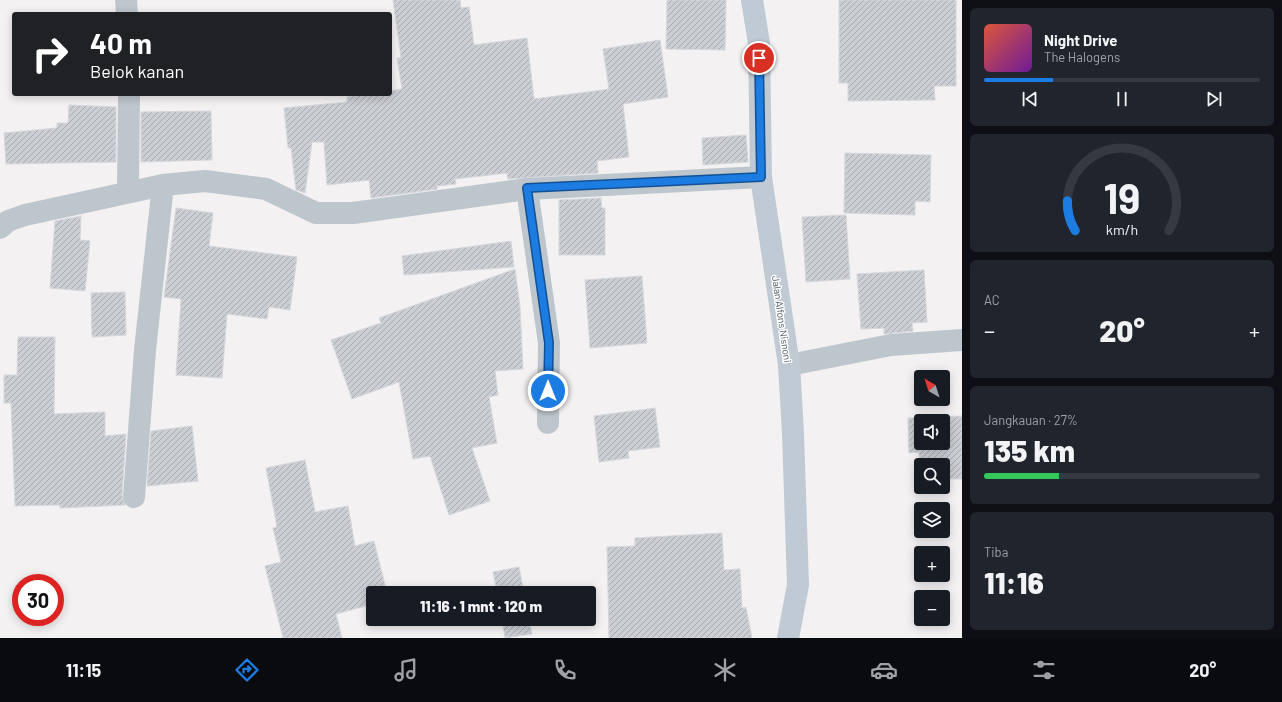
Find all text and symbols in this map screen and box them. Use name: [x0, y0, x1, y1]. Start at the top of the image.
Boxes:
text: 40 m: [90, 26, 152, 60]
icon: right: [24, 28, 76, 80]
text: Night Drive: [1044, 31, 1117, 49]
pin: [742, 41, 776, 75]
icon: arrive: [748, 47, 770, 69]
text: The Halogens: [1044, 49, 1120, 65]
text: Belok kanan: [90, 60, 184, 82]
icon: previous: [1019, 88, 1041, 110]
icon: pause: [1111, 88, 1133, 110]
icon: next: [1203, 88, 1225, 110]
text: 19: [1104, 172, 1140, 222]
text: km/h: [1106, 221, 1138, 238]
street label: Jalan Alfons Nisnoni: [770, 275, 794, 363]
text: AC: [984, 292, 1000, 308]
text: 20°: [1099, 312, 1145, 348]
text: −: [984, 317, 995, 343]
text: +: [1249, 317, 1260, 343]
position arrow: [527, 370, 569, 412]
north arrow: [914, 370, 950, 406]
map controls: [914, 370, 950, 626]
text: Jangkauan · 27%: [984, 412, 1078, 428]
button: sound: [914, 414, 950, 450]
text: 135 km: [984, 432, 1075, 468]
button: search: [914, 458, 950, 494]
button: layers: [914, 502, 950, 538]
text: Tiba: [984, 544, 1008, 560]
button: +: [914, 546, 950, 582]
text: 11:16: [984, 564, 1044, 600]
speed limit sign: 30: [12, 574, 64, 626]
button: −: [914, 590, 950, 626]
text: 11:16 · 1 mnt · 120 m: [420, 597, 542, 615]
icon: directions: [233, 656, 261, 684]
icon: music: [392, 656, 420, 684]
icon: phone: [551, 656, 579, 684]
icon: climate: [711, 656, 739, 684]
icon: car: [870, 656, 898, 684]
icon: filters: [1030, 656, 1058, 684]
text: 11:15: [66, 659, 101, 681]
text: 20°: [1189, 659, 1216, 681]

